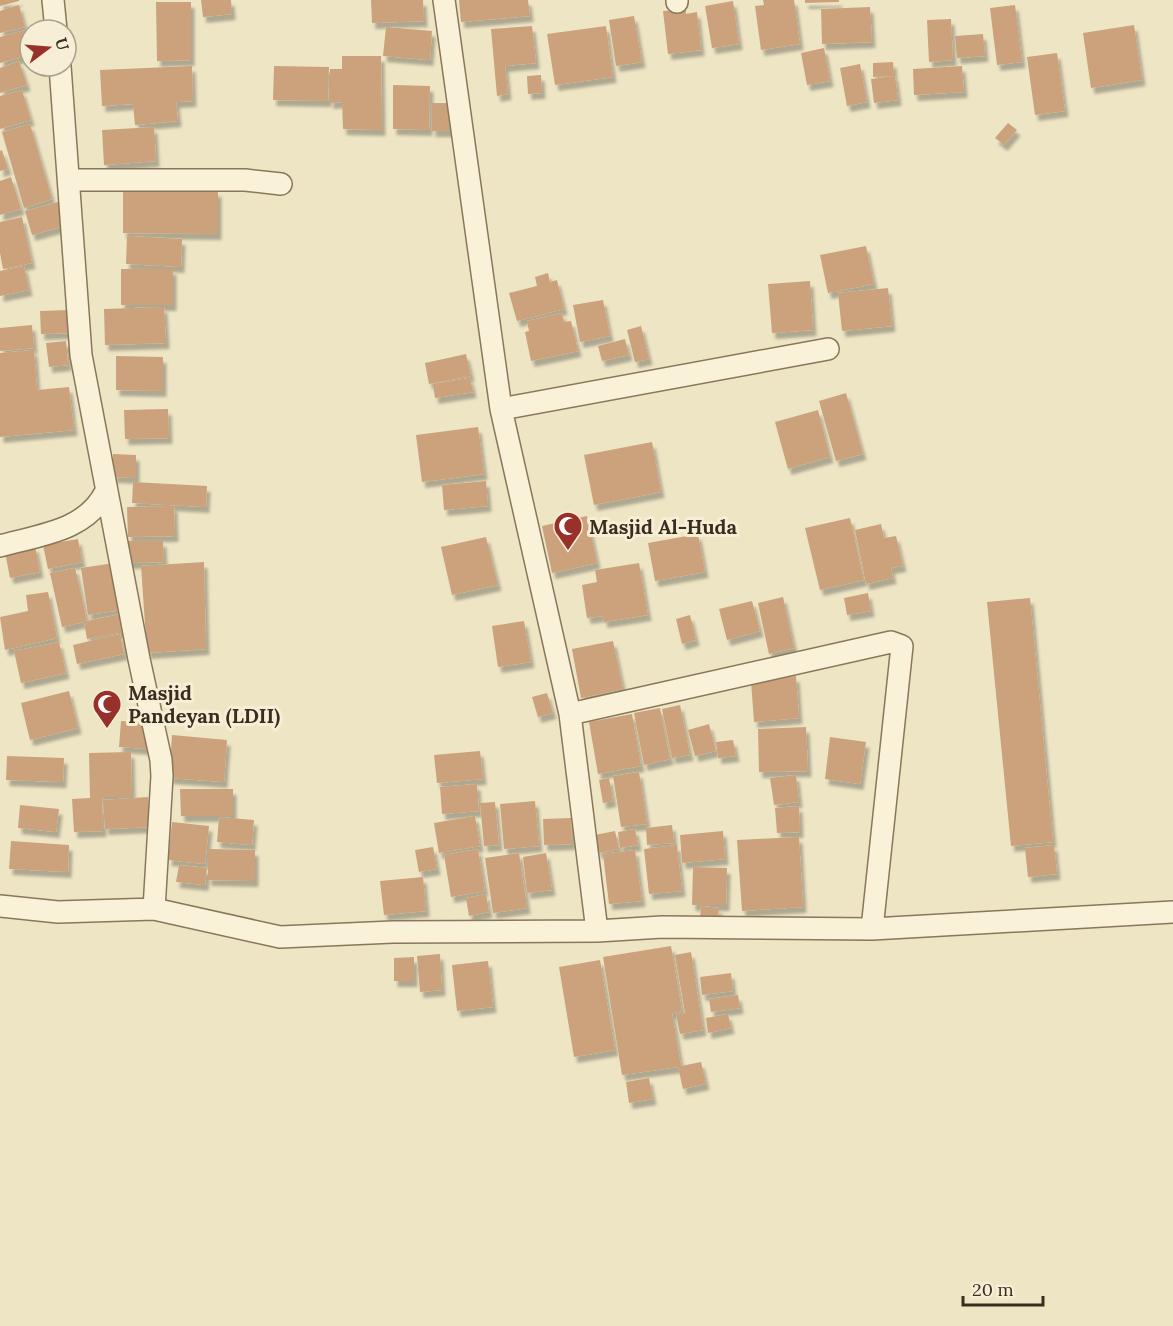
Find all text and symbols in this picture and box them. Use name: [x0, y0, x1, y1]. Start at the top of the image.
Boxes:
north arrow: [18, 18, 78, 78]
text: U: [51, 35, 74, 52]
mosque icon: Masjid Al-Huda: [552, 510, 584, 552]
place label: Masjid Al-Huda: [589, 514, 738, 539]
place label: Masjid Pandeyan (LDII): [128, 680, 280, 729]
mosque icon: Masjid Pandeyan (LDII): [91, 688, 123, 730]
scale bar: [963, 1269, 1042, 1307]
text: 20 m: [972, 1278, 1014, 1301]

